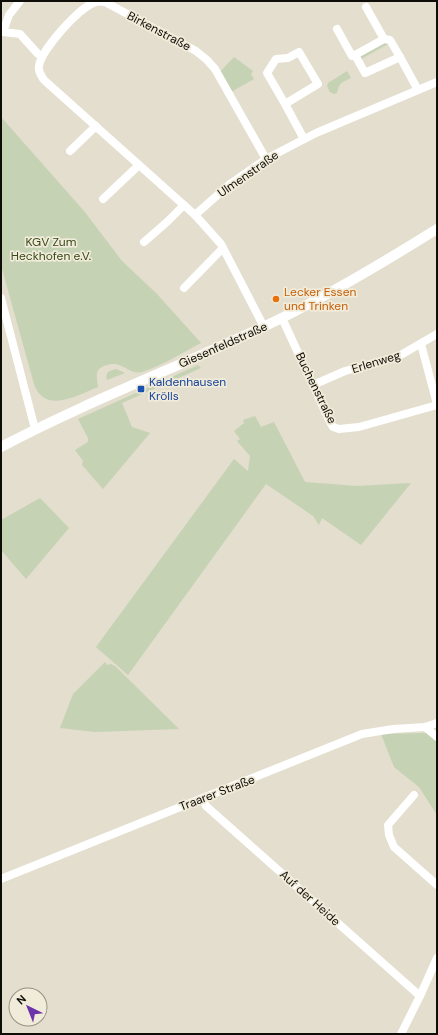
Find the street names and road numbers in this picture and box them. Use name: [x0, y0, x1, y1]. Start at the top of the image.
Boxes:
street label: Birkenstraße: [124, 8, 194, 55]
street label: Ulmenstraße: [214, 147, 282, 201]
street label: Giesenfeldstraße: [176, 318, 270, 372]
street label: Erlenweg: [350, 347, 403, 377]
street label: Buchenstraße: [292, 350, 340, 427]
street label: Traarer Straße: [177, 771, 257, 815]
street label: Auf der Heide: [276, 867, 344, 930]

